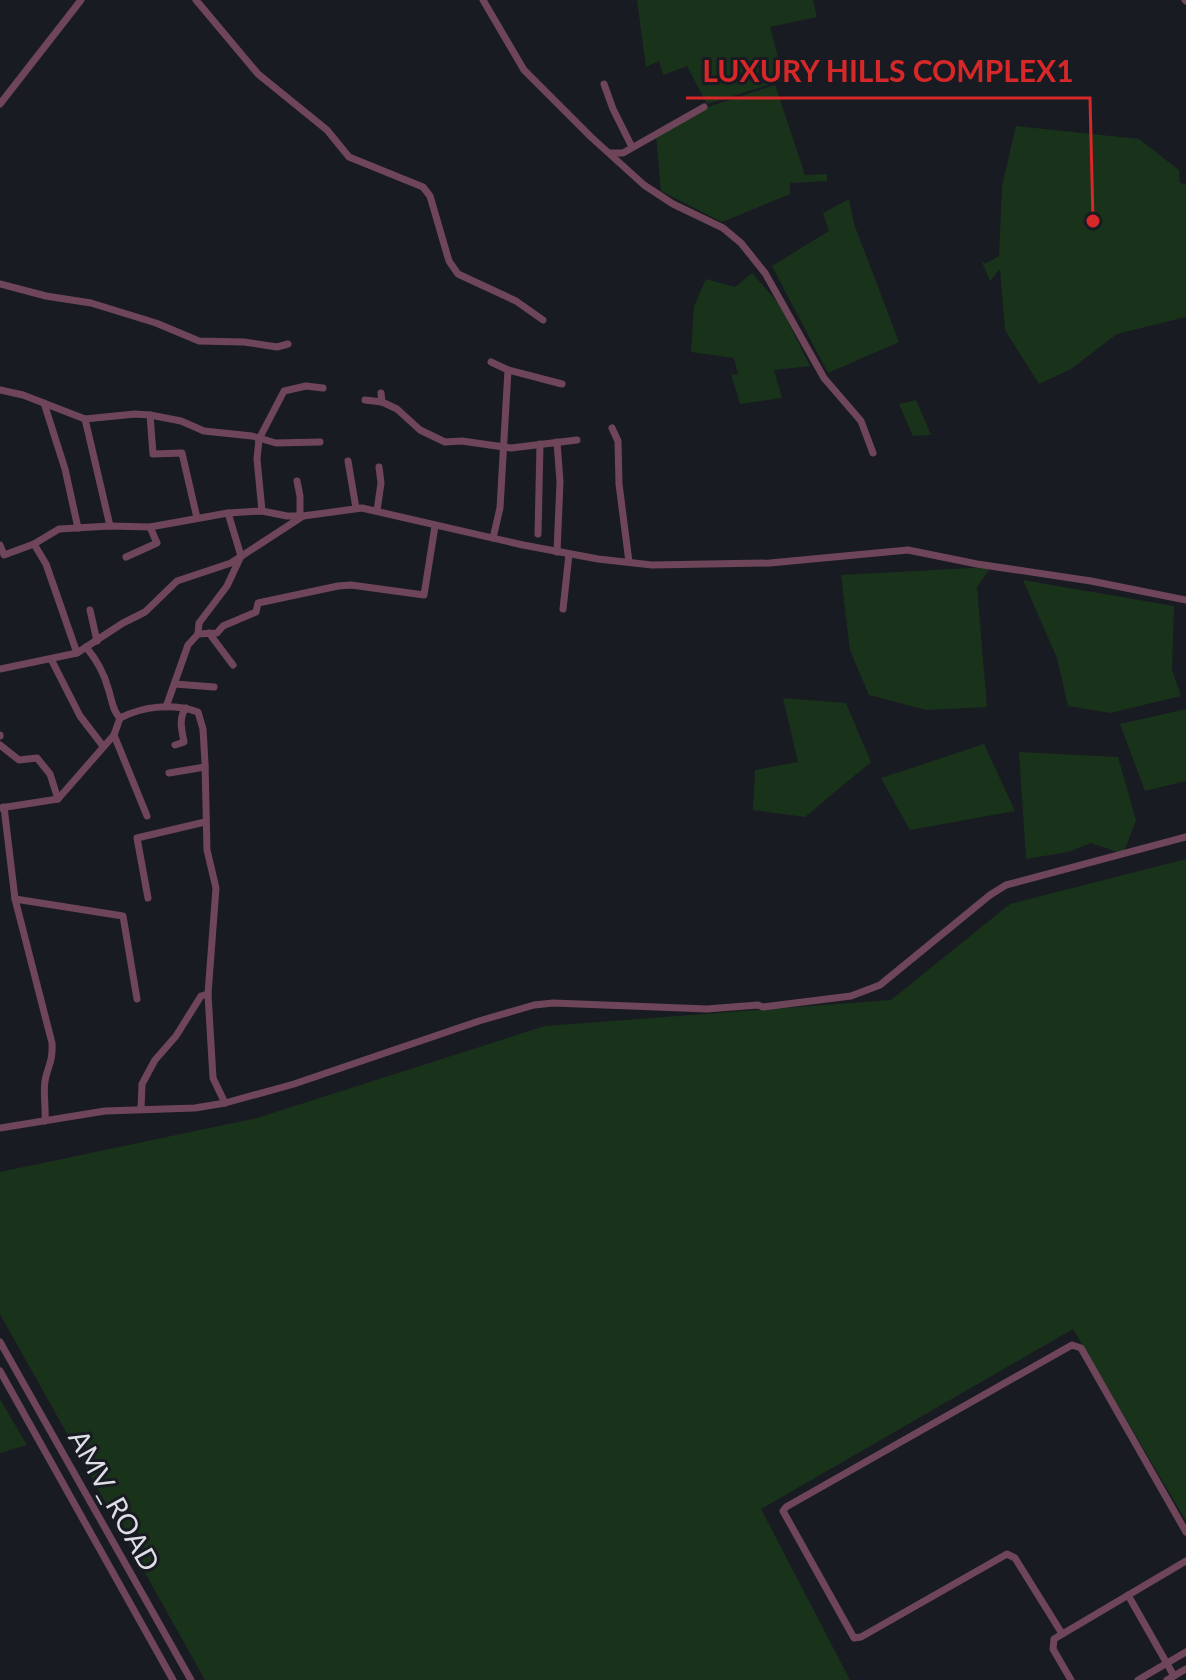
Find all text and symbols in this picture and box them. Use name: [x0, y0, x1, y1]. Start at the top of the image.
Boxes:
callout: LUXURY HILLS COMPLEX1: [686, 44, 1090, 98]
text: LUXURY HILLS COMPLEX1: [702, 52, 1074, 88]
street label: AMV_ROAD: [62, 1423, 168, 1577]

